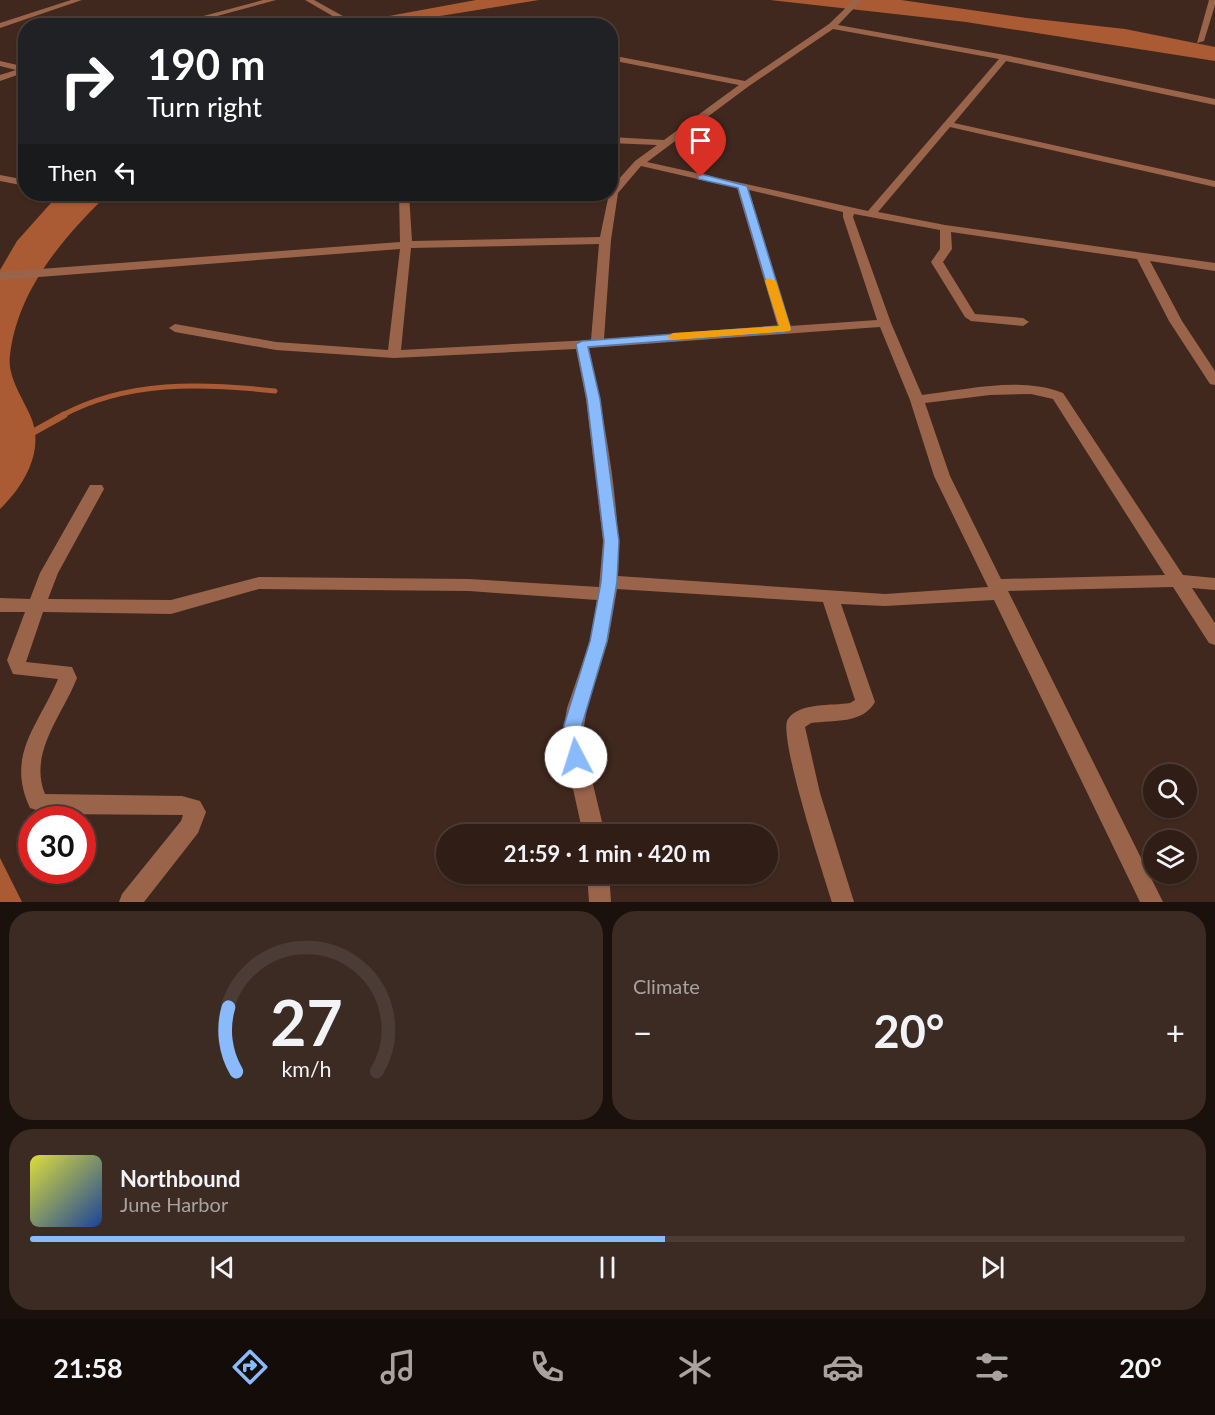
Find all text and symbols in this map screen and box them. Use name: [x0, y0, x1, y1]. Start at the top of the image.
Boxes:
text: 190 m: [147, 39, 265, 89]
icon: right: [48, 42, 126, 120]
text: Turn right: [147, 90, 262, 123]
pin: [675, 115, 726, 177]
icon: arrive: [684, 124, 717, 157]
icon: left: [109, 156, 142, 189]
text: Then: [48, 159, 97, 186]
position arrow: [544, 725, 608, 789]
map controls: [1143, 764, 1197, 884]
button: search: [1143, 764, 1197, 818]
speed limit sign: 30: [18, 806, 96, 884]
button: layers: [1143, 830, 1197, 884]
text: 21:59 · 1 min · 420 m: [504, 840, 710, 867]
text: Climate: [633, 974, 700, 998]
text: 27: [270, 984, 342, 1059]
text: 20°: [874, 1004, 944, 1058]
text: −: [633, 1012, 652, 1052]
text: +: [1166, 1012, 1185, 1052]
text: km/h: [281, 1057, 331, 1083]
text: Northbound: [120, 1165, 240, 1192]
text: June Harbor: [120, 1192, 228, 1216]
icon: previous: [206, 1251, 239, 1284]
icon: pause: [591, 1251, 624, 1284]
icon: next: [976, 1251, 1009, 1284]
icon: directions: [229, 1346, 271, 1388]
icon: music: [377, 1346, 419, 1388]
icon: phone: [526, 1346, 568, 1388]
icon: climate: [674, 1346, 716, 1388]
icon: car: [822, 1346, 864, 1388]
icon: filters: [971, 1346, 1013, 1388]
text: 21:58: [53, 1351, 123, 1384]
text: 20°: [1119, 1351, 1162, 1384]

